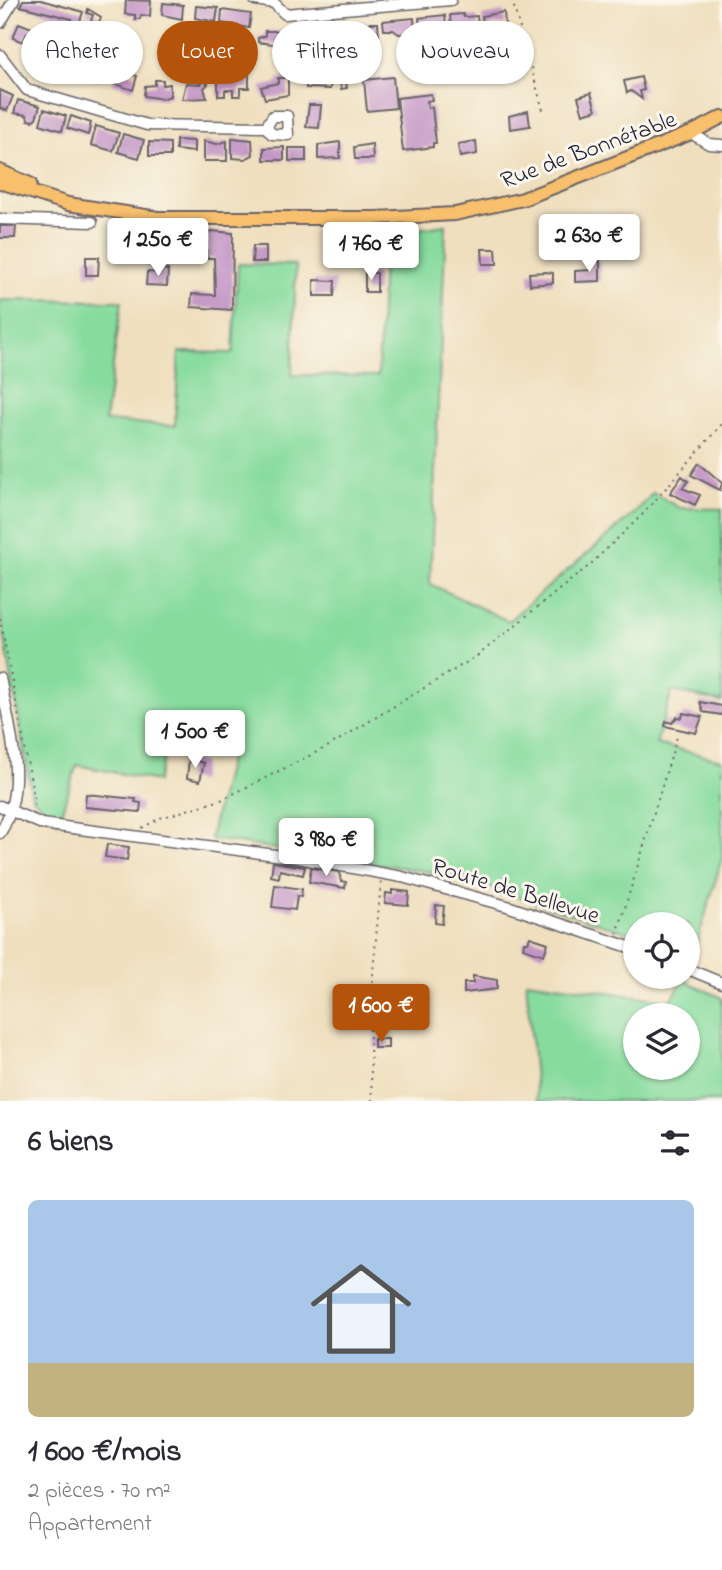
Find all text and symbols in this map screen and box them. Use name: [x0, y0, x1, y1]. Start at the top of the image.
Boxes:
chip: Acheter: [21, 21, 143, 84]
chip: Louer: [157, 21, 258, 84]
chip: Filtres: [272, 21, 382, 84]
chip: Nouveau: [396, 21, 534, 84]
street label: Rue de Bonnétable: [496, 103, 682, 199]
pin: 2 630 €: [524, 215, 654, 274]
pin: 1 250 €: [93, 218, 223, 278]
text: 2 630 €: [555, 220, 623, 253]
pin: 1 760 €: [306, 222, 436, 282]
text: 1 250 €: [123, 224, 193, 257]
text: 1 760 €: [339, 228, 403, 261]
pin: 1 500 €: [130, 710, 260, 770]
text: 1 500 €: [161, 716, 229, 749]
pin: 3 980 €: [261, 818, 391, 878]
text: 3 980 €: [295, 824, 357, 857]
street label: Route de Bellevue: [427, 850, 604, 935]
map controls: [623, 912, 700, 1080]
button: locate: [623, 912, 700, 989]
pin: 1 600 €: [316, 984, 446, 1044]
text: 1 600 €: [349, 990, 413, 1023]
button: layers: [623, 1003, 700, 1080]
text: 6 biens: [28, 1121, 113, 1165]
icon: filters: [656, 1124, 694, 1162]
icon: home: [298, 1246, 424, 1372]
text: 1 600 €/mois: [28, 1431, 181, 1475]
text: 2 pièces · 70 m²: [28, 1475, 171, 1508]
text: Appartement: [28, 1508, 152, 1541]

